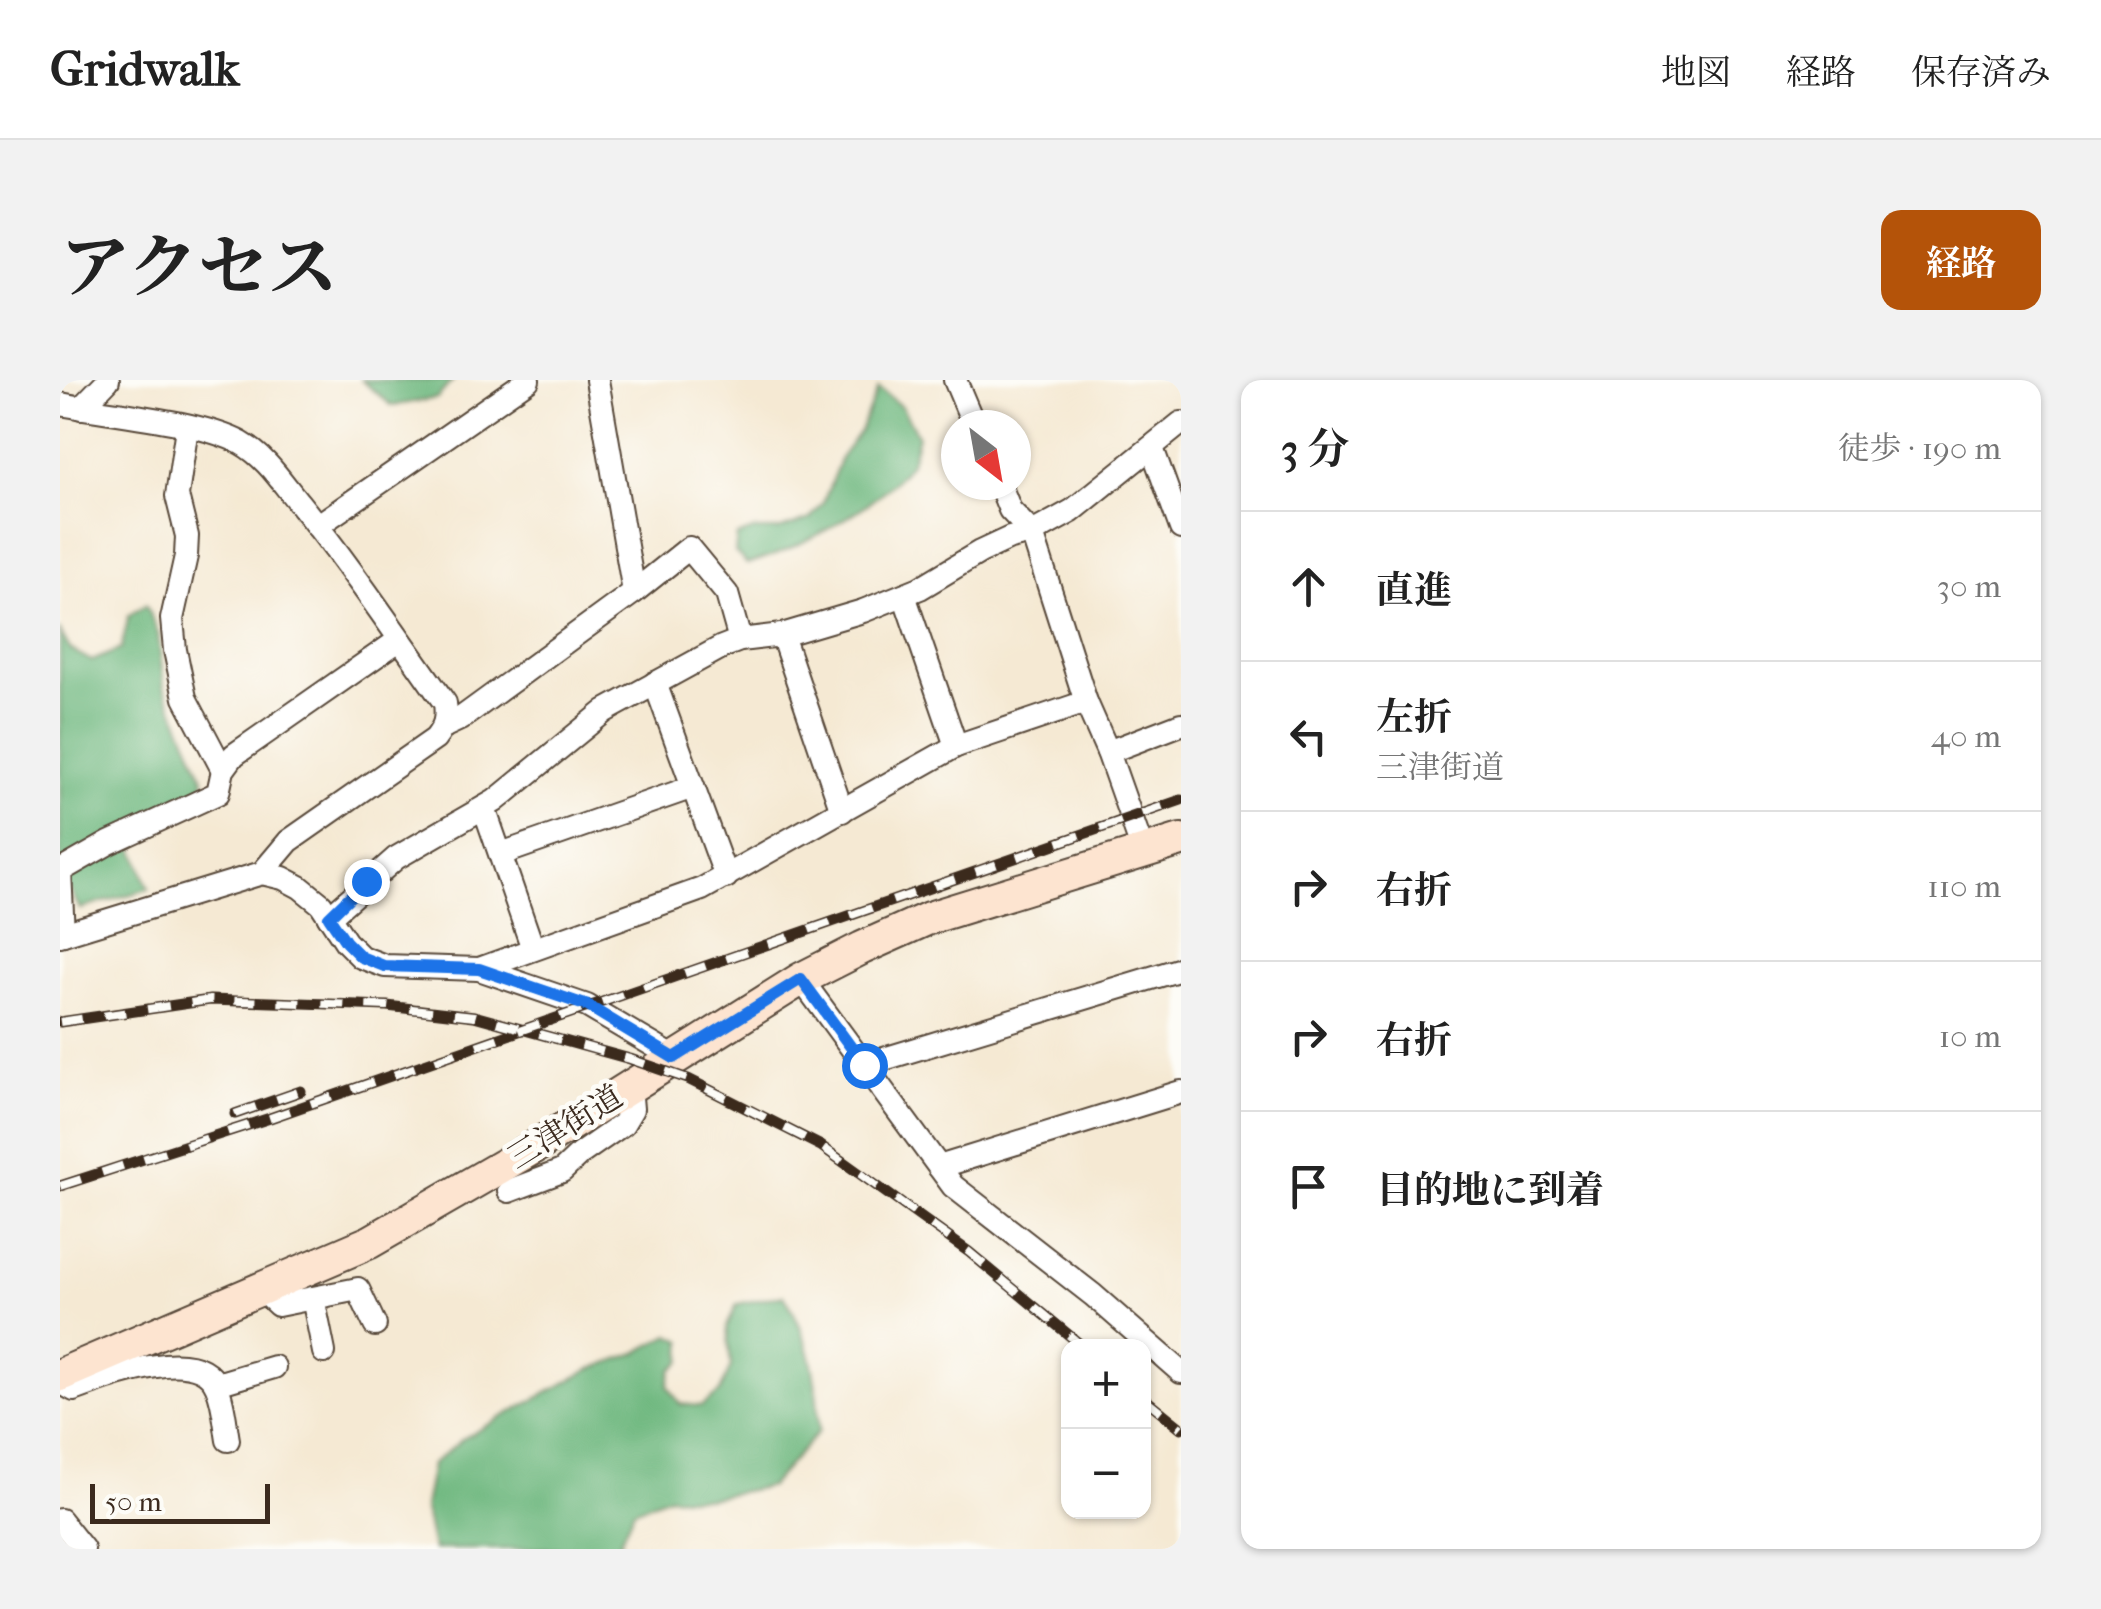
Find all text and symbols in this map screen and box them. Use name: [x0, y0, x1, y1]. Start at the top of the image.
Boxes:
text: Gridwalk: [50, 41, 239, 97]
text: 地図: [1661, 52, 1731, 93]
text: 経路: [1786, 52, 1856, 93]
text: 保存済み: [1911, 52, 2051, 93]
button: 経路: [1881, 210, 2041, 310]
text: アクセス: [60, 227, 338, 309]
north arrow: [941, 410, 1031, 500]
text: 3 分: [1281, 425, 1349, 474]
text: 徒歩 · 190 m: [1837, 430, 2001, 467]
icon: ahead: [1281, 559, 1336, 614]
text: 直進: [1376, 568, 1452, 613]
text: 30 m: [1937, 568, 2001, 605]
text: 左折: [1376, 695, 1452, 740]
icon: left: [1281, 709, 1336, 764]
text: 40 m: [1931, 718, 2001, 755]
text: 三津街道: [1376, 749, 1504, 786]
route end: [344, 859, 390, 905]
icon: right: [1281, 859, 1336, 914]
text: 右折: [1376, 868, 1452, 913]
text: 110 m: [1927, 868, 2001, 905]
icon: right: [1281, 1009, 1336, 1064]
text: 右折: [1376, 1018, 1452, 1063]
text: 10 m: [1939, 1018, 2001, 1055]
route start: [842, 1043, 888, 1089]
street label: 三津街道: [501, 1077, 629, 1177]
icon: arrive: [1281, 1159, 1336, 1214]
text: 目的地に到着: [1376, 1168, 1604, 1213]
map controls: [1061, 1339, 1151, 1519]
button: +: [1061, 1339, 1151, 1429]
button: −: [1061, 1429, 1151, 1519]
scale bar: [90, 1479, 270, 1524]
text: 50 m: [105, 1485, 162, 1518]

